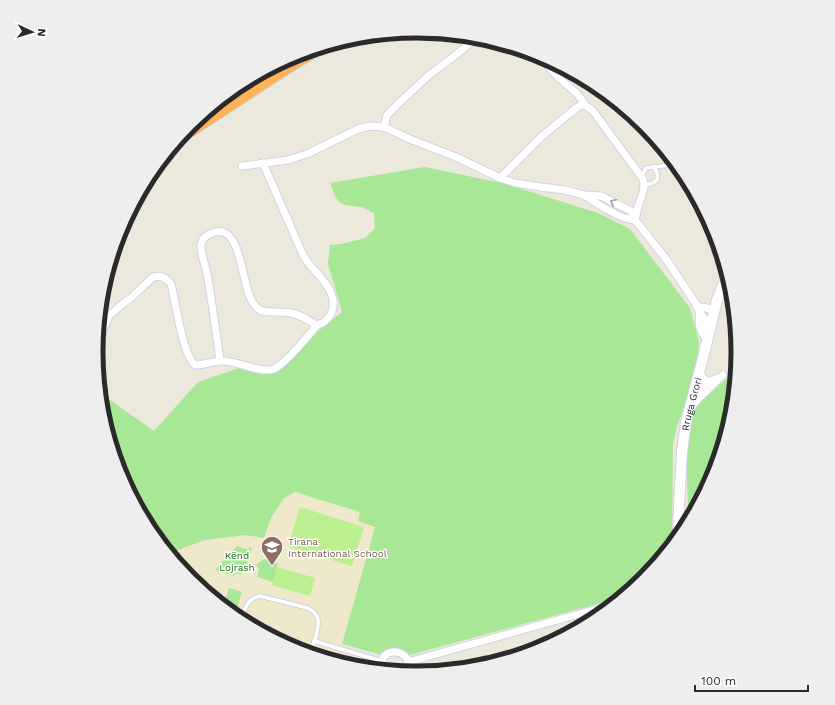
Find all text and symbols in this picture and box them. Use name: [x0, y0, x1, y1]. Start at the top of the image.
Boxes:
north arrow: [12, 12, 52, 52]
text: N: [35, 28, 48, 37]
one-way arrow: [610, 199, 617, 207]
street label: Rruga Grori: [680, 376, 704, 432]
school or university icon: Tirana International School: [259, 534, 285, 567]
place label: Tirana International School: [288, 536, 387, 559]
park label: Kënd Lojrash: [219, 550, 255, 573]
scale bar: [695, 667, 808, 693]
text: 100 m: [701, 674, 736, 688]

